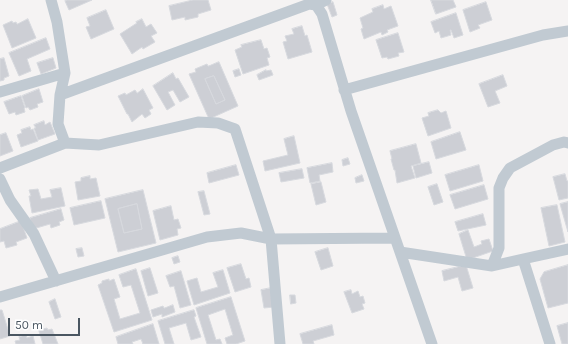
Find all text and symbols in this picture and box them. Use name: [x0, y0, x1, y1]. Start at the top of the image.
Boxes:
scale bar: [10, 310, 82, 336]
text: 50 m: [15, 318, 43, 332]

